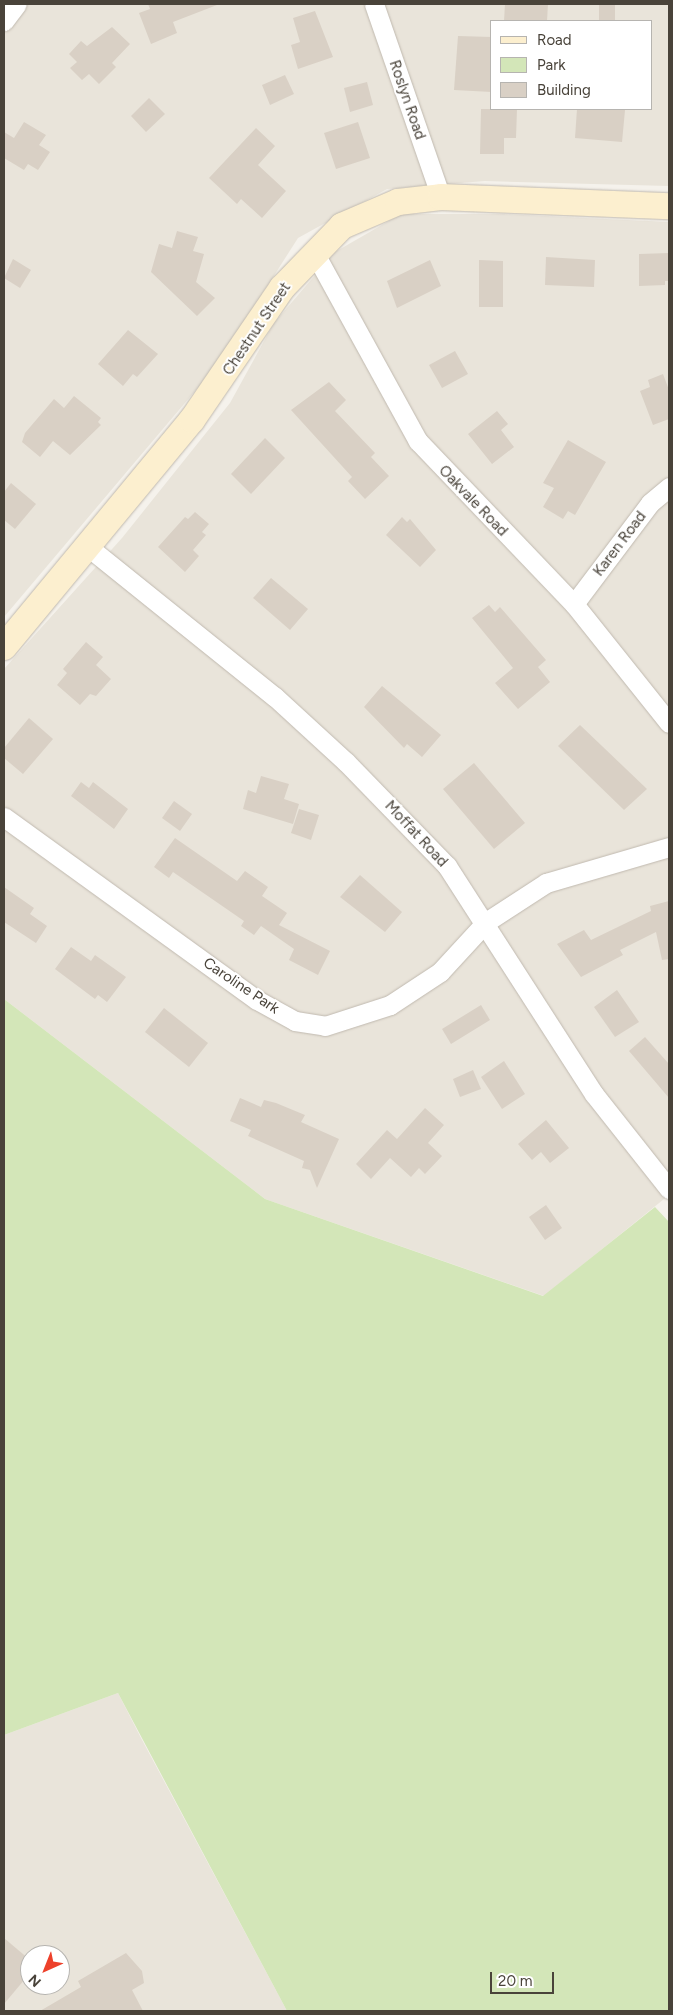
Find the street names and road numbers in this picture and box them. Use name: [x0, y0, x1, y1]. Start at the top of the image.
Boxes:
street label: Roslyn Road: [385, 58, 429, 142]
street label: Chestnut Street: [219, 279, 295, 379]
street label: Oakvale Road: [435, 462, 511, 540]
street label: Karen Road: [590, 508, 650, 580]
street label: Moffat Road: [381, 797, 451, 871]
street label: Caroline Park: [200, 954, 282, 1018]

